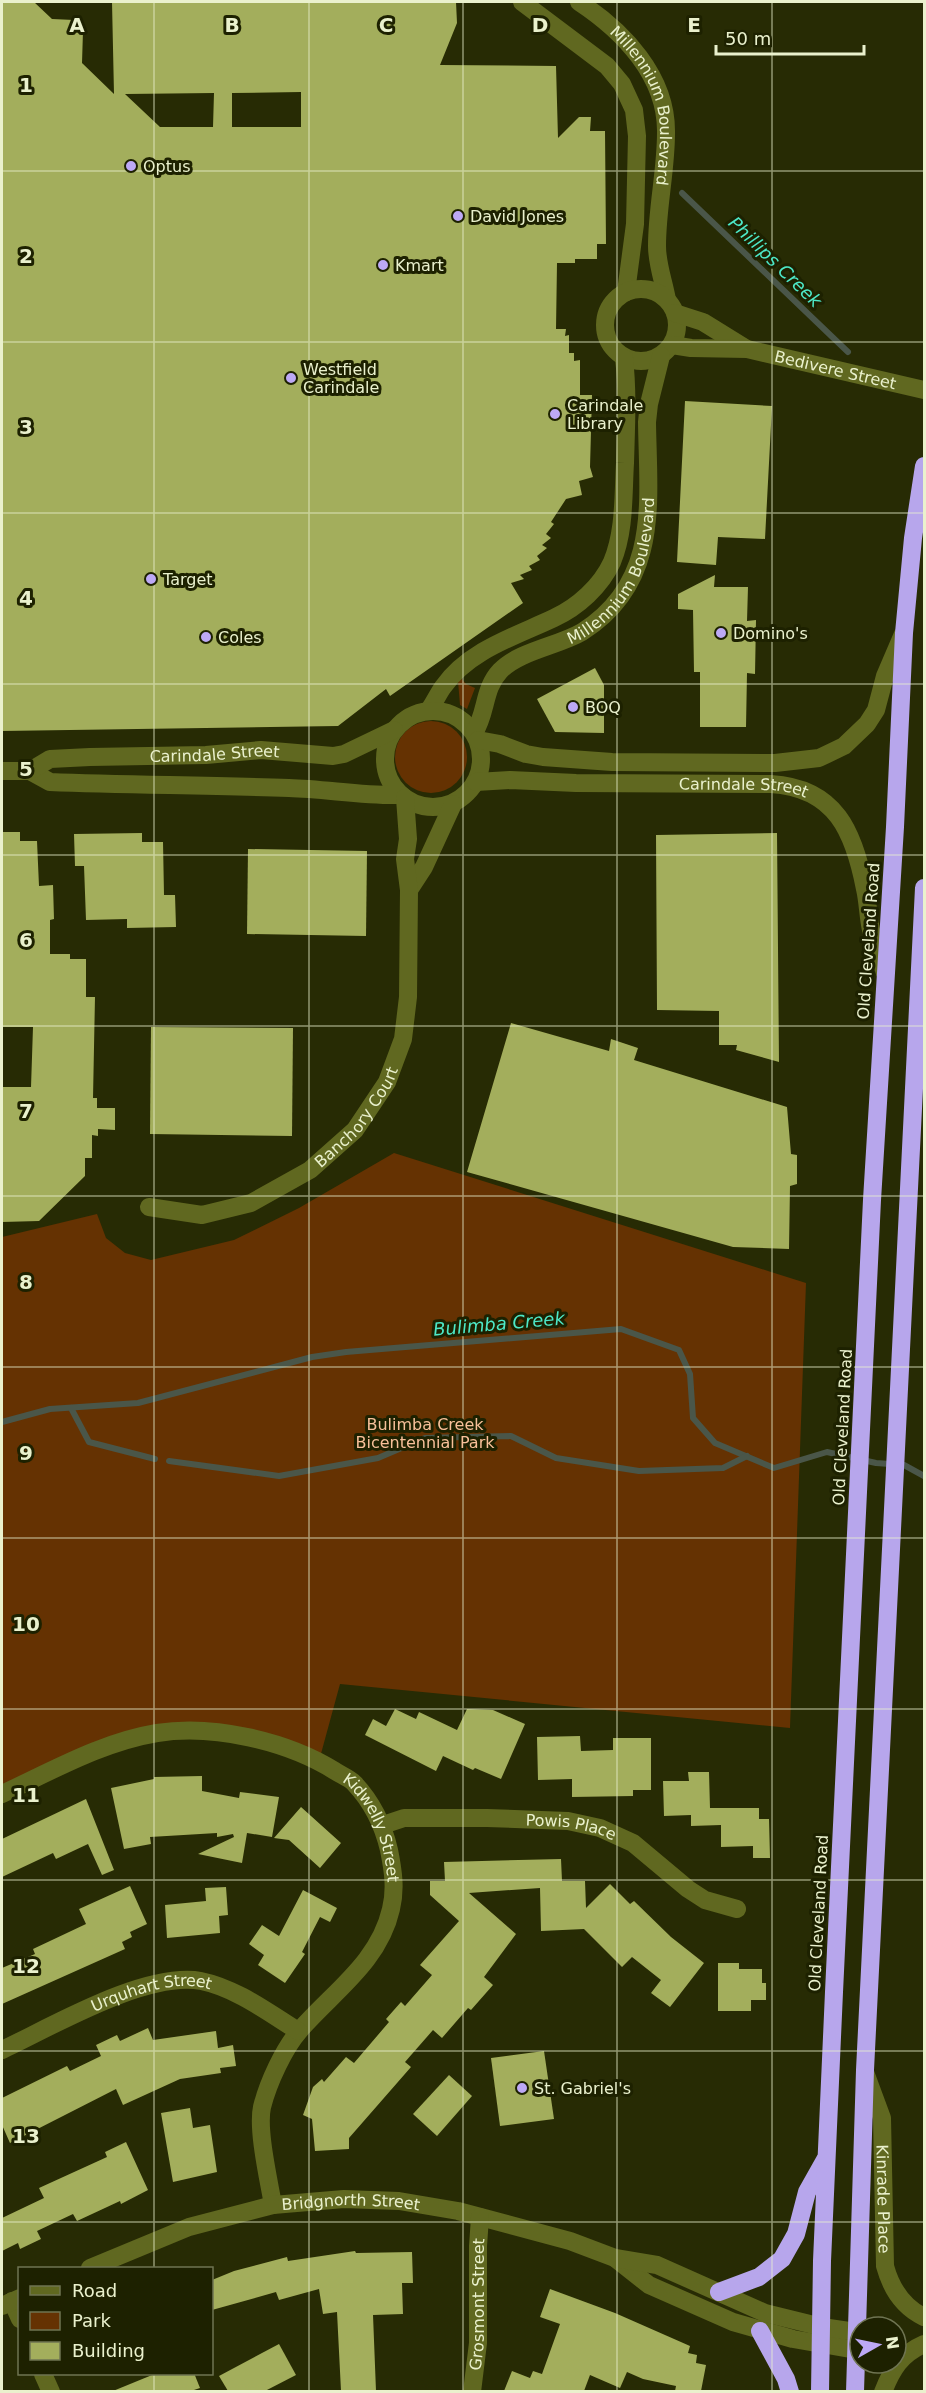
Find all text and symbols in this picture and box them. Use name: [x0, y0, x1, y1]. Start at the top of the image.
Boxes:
text: A: [69, 13, 85, 37]
text: B: [224, 13, 240, 37]
text: C: [379, 13, 393, 37]
text: D: [532, 13, 548, 37]
text: E: [687, 13, 701, 37]
scale bar: [716, 18, 864, 56]
street label: Millennium Boulevard: [606, 22, 675, 187]
text: 50 m: [725, 28, 771, 49]
text: 1: [19, 73, 33, 97]
place label: Optus: [143, 157, 191, 176]
marker: Optus: [124, 159, 138, 173]
place label: David Jones: [470, 207, 564, 226]
marker: David Jones: [451, 209, 465, 223]
water label: Phillips Creek: [724, 212, 827, 312]
text: 2: [19, 244, 33, 268]
place label: Kmart: [395, 256, 444, 275]
marker: Kmart: [376, 258, 390, 272]
street label: Bedivere Street: [772, 347, 898, 393]
place label: Westfield Carindale: [303, 360, 379, 397]
marker: Westfield Carindale: [284, 371, 298, 385]
place label: Carindale Library: [567, 396, 643, 433]
marker: Carindale Library: [548, 407, 562, 421]
text: 3: [19, 415, 33, 439]
street label: Millennium Boulevard: [564, 497, 658, 648]
place label: Target: [162, 570, 213, 589]
marker: Target: [144, 572, 158, 586]
text: 4: [19, 586, 33, 610]
place label: Domino's: [733, 624, 808, 643]
marker: Domino's: [714, 626, 728, 640]
place label: Coles: [218, 628, 262, 647]
marker: Coles: [199, 630, 213, 644]
place label: BOQ: [585, 698, 621, 717]
marker: BOQ: [566, 700, 580, 714]
street label: Carindale Street: [149, 741, 280, 766]
text: 5: [19, 757, 33, 781]
street label: Carindale Street: [679, 775, 811, 802]
street label: Old Cleveland Road: [854, 862, 883, 1020]
text: 6: [19, 928, 33, 952]
street label: Banchory Court: [311, 1064, 402, 1172]
text: 7: [19, 1099, 33, 1123]
text: 8: [19, 1270, 33, 1294]
water label: Bulimba Creek: [432, 1307, 567, 1340]
street label: Old Cleveland Road: [829, 1348, 856, 1506]
park label: Bulimba Creek Bicentennial Park: [356, 1415, 495, 1452]
text: 9: [19, 1441, 33, 1465]
text: 10: [12, 1612, 40, 1636]
street label: Kidwelly Street: [340, 1769, 403, 1883]
text: 11: [12, 1783, 40, 1807]
street label: Powis Place: [525, 1810, 619, 1844]
street label: Old Cleveland Road: [805, 1834, 832, 1992]
text: 12: [12, 1954, 40, 1978]
street label: Urquhart Street: [88, 1971, 214, 2016]
place label: St. Gabriel's: [534, 2079, 631, 2098]
marker: St. Gabriel's: [515, 2081, 529, 2095]
text: 13: [12, 2124, 40, 2148]
street label: Kinrade Place: [873, 2144, 894, 2254]
street label: Bridgnorth Street: [281, 2190, 421, 2214]
street label: Grosmont Street: [466, 2238, 489, 2372]
legend: [18, 2267, 213, 2375]
text: Road: [72, 2280, 117, 2301]
text: Park: [72, 2310, 111, 2331]
north arrow: [848, 2315, 908, 2375]
text: N: [882, 2335, 903, 2351]
text: Building: [72, 2340, 145, 2361]

